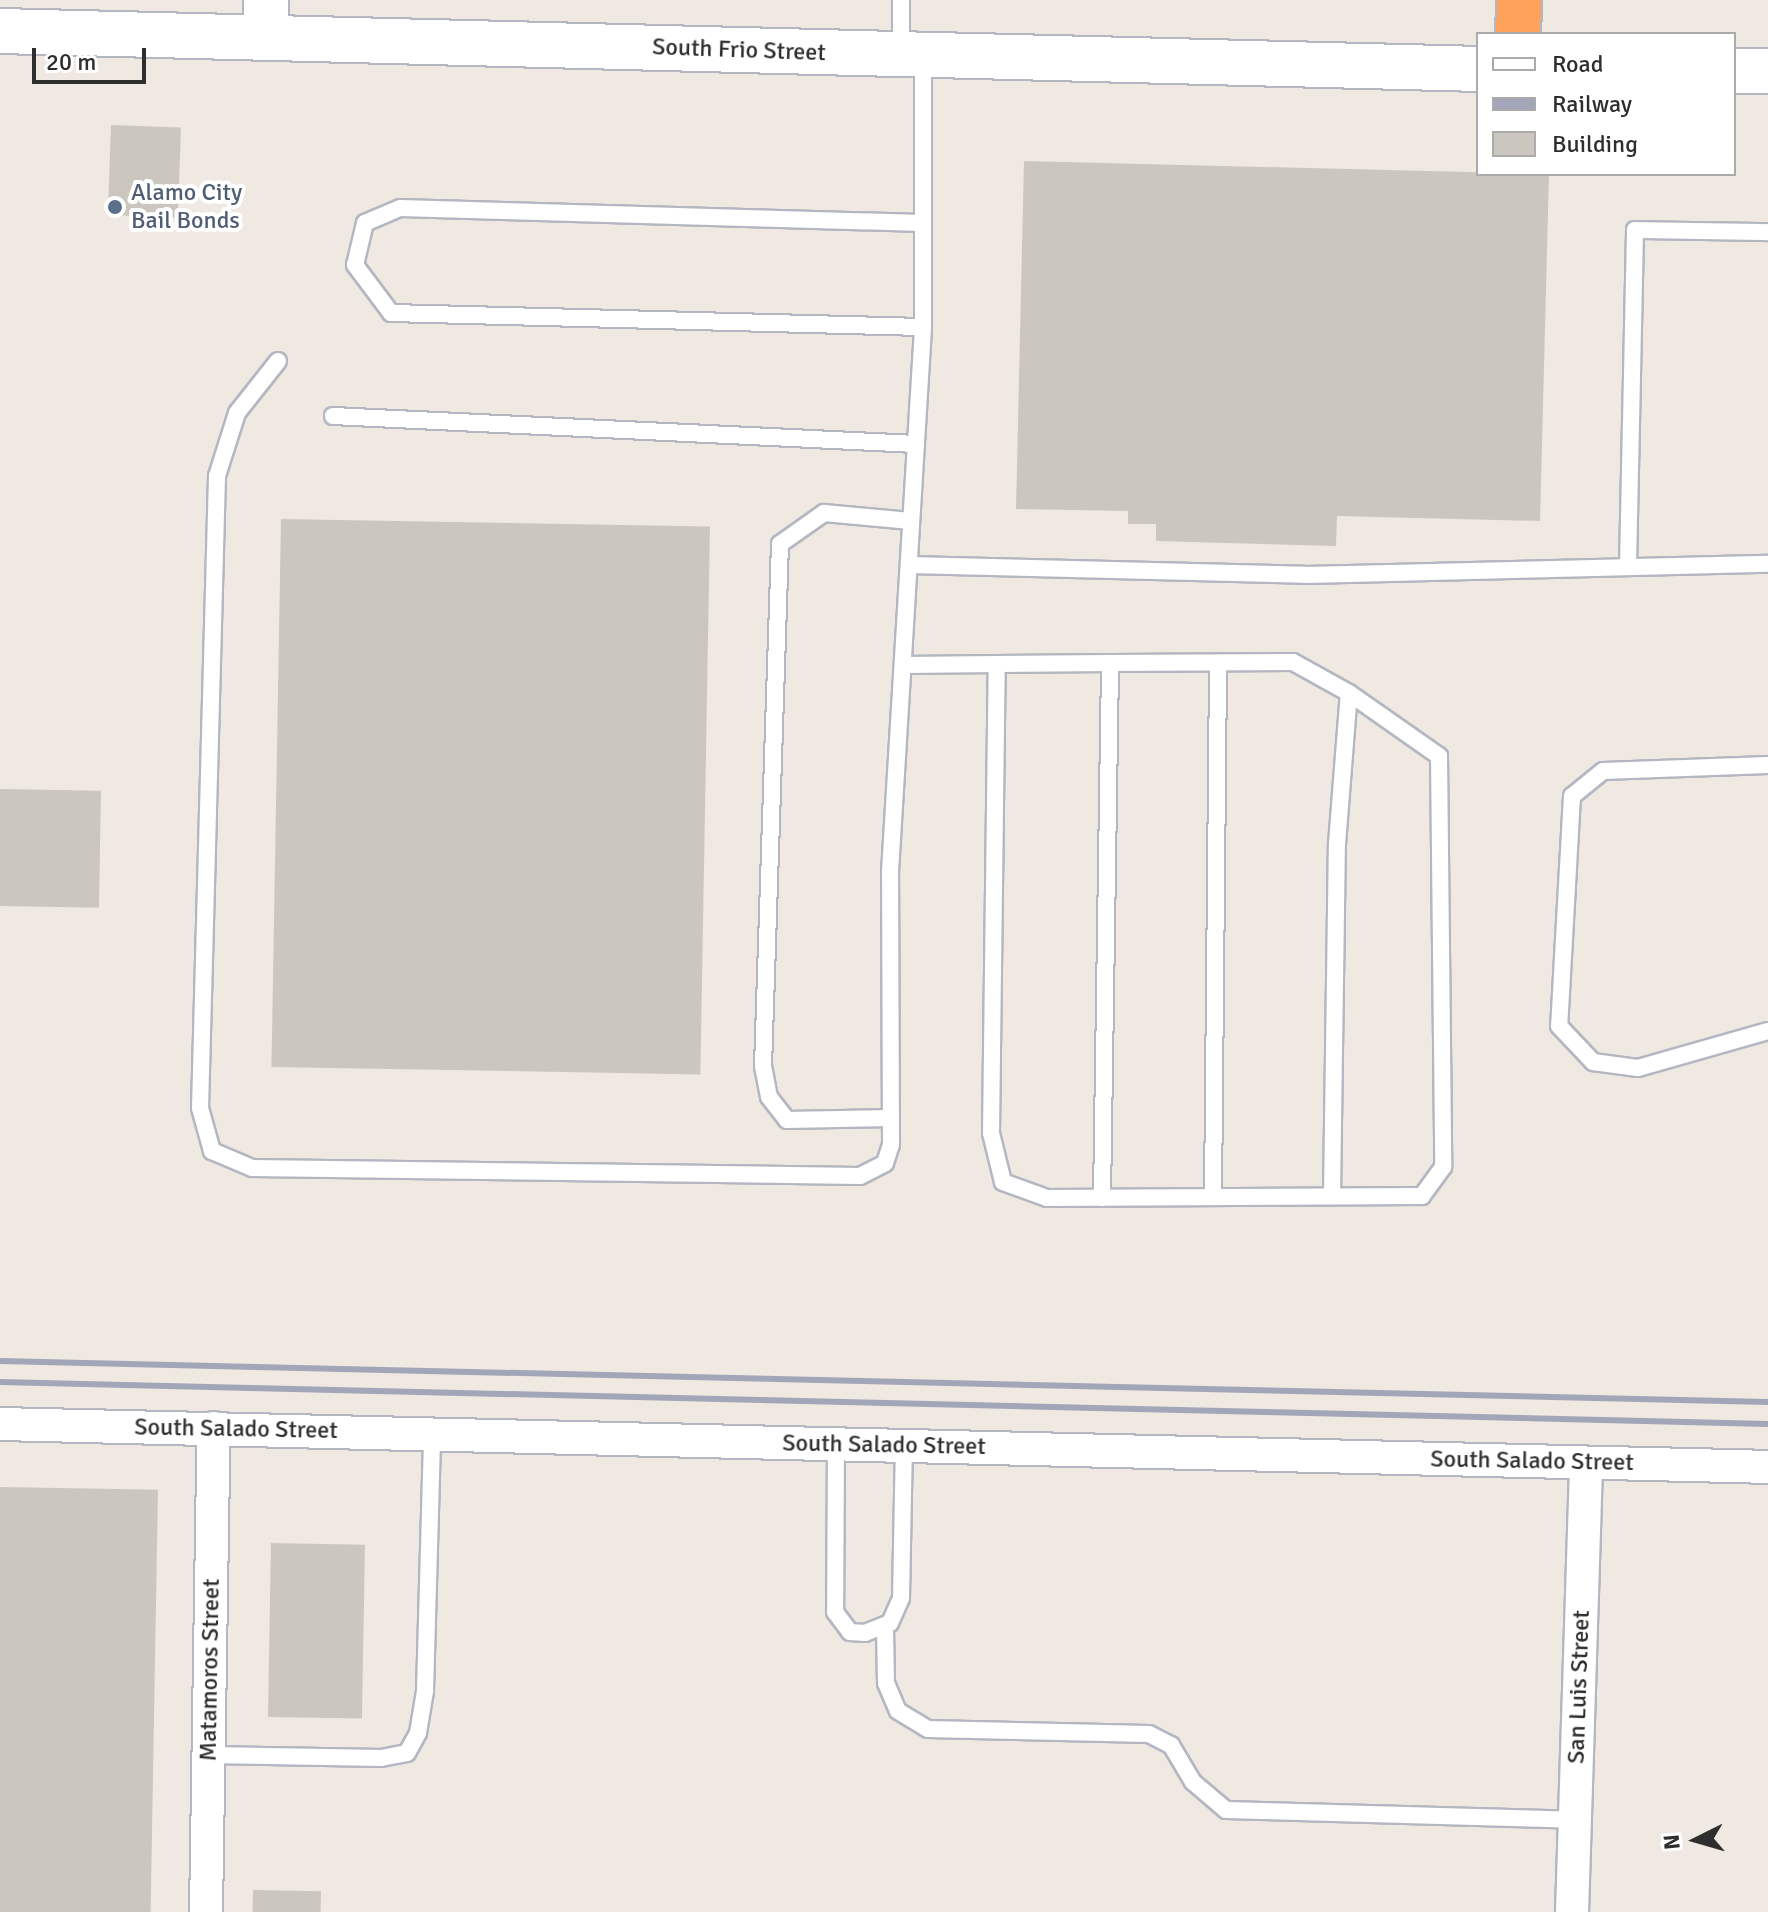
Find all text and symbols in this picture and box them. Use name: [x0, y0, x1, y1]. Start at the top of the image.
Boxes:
scale bar: [36, 32, 150, 82]
legend: [1476, 32, 1736, 176]
street label: South Frio Street: [652, 33, 826, 67]
text: 20 m: [46, 47, 96, 77]
text: Road: [1552, 49, 1603, 79]
text: Railway: [1552, 89, 1632, 119]
text: Building: [1552, 129, 1638, 159]
place label: Alamo City Bail Bonds: [131, 179, 242, 235]
marker: Alamo City Bail Bonds: [106, 198, 124, 216]
street label: South Salado Street: [134, 1413, 338, 1445]
street label: South Salado Street: [782, 1429, 986, 1461]
street label: South Salado Street: [1430, 1445, 1634, 1477]
street label: Matamoros Street: [194, 1578, 226, 1762]
street label: San Luis Street: [1562, 1610, 1596, 1764]
north arrow: [1656, 1800, 1736, 1880]
text: N: [1657, 1833, 1686, 1851]

